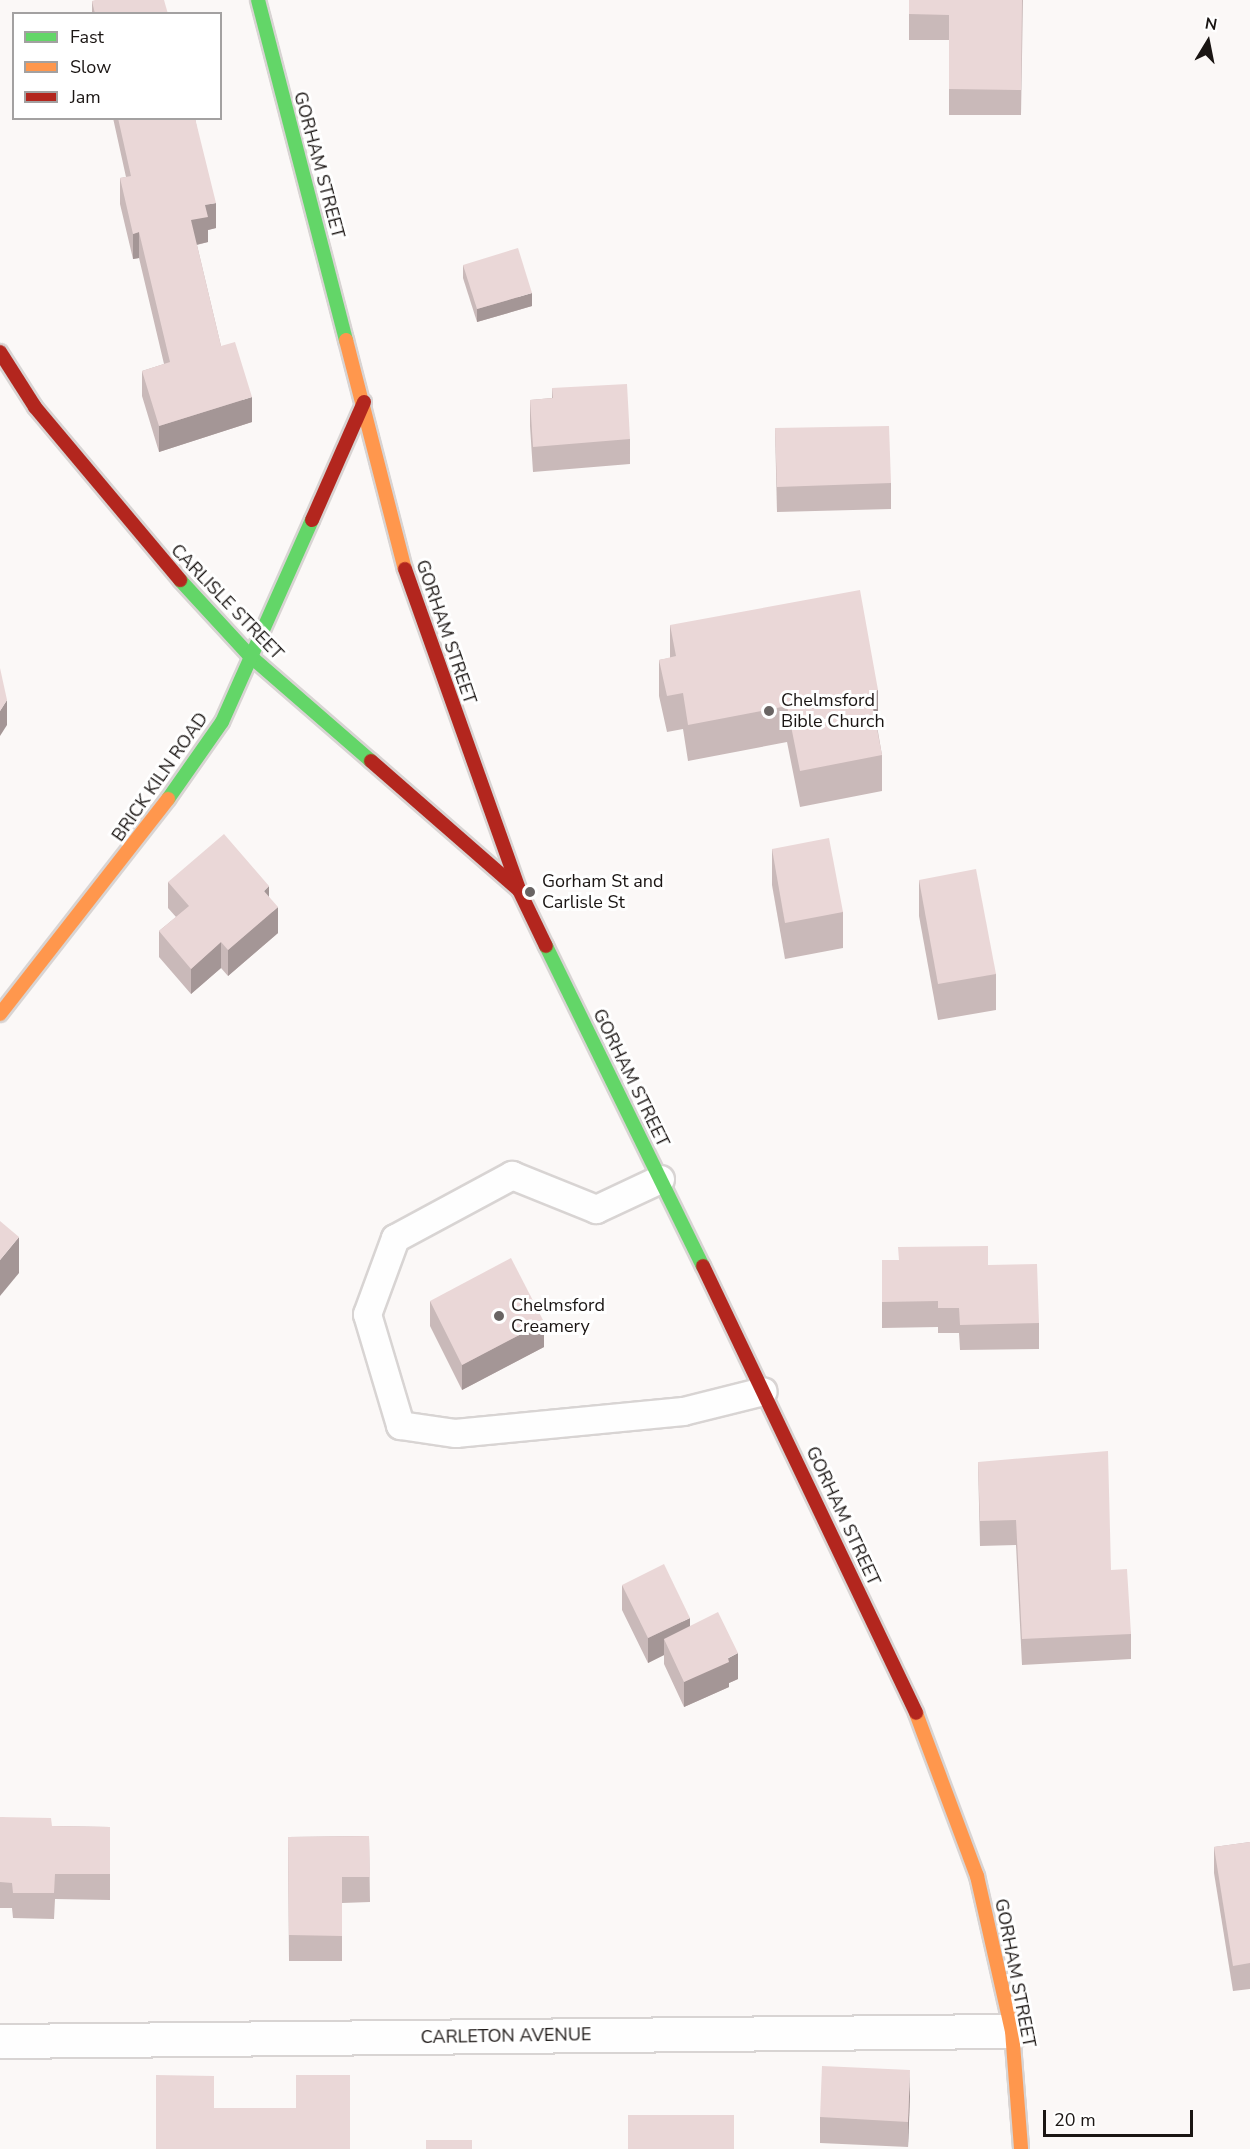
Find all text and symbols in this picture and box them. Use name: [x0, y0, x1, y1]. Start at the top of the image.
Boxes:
legend: [12, 12, 222, 120]
north arrow: [1178, 12, 1238, 72]
text: N: [1203, 12, 1219, 36]
text: Fast: [70, 25, 104, 49]
text: Slow: [70, 55, 111, 79]
text: Jam: [70, 85, 101, 109]
street label: GORHAM STREET: [289, 89, 349, 241]
street label: CARLISLE STREET: [166, 540, 288, 664]
street label: GORHAM STREET: [411, 557, 481, 707]
place label: Chelmsford Bible Church: [781, 690, 885, 732]
marker: Chelmsford Bible Church: [762, 704, 776, 718]
street label: BRICK KILN ROAD: [107, 708, 213, 846]
place label: Gorham St and Carlisle St: [542, 871, 664, 914]
marker: Gorham St and Carlisle St: [523, 885, 537, 899]
street label: GORHAM STREET: [588, 1005, 674, 1151]
place label: Chelmsford Creamery: [511, 1295, 605, 1338]
marker: Chelmsford Creamery: [492, 1309, 506, 1323]
street label: GORHAM STREET: [801, 1443, 885, 1589]
street label: GORHAM STREET: [990, 1897, 1040, 2049]
street label: CARLETON AVENUE: [420, 2024, 592, 2048]
scale bar: [1046, 2098, 1196, 2136]
text: 20 m: [1054, 2108, 1096, 2132]

